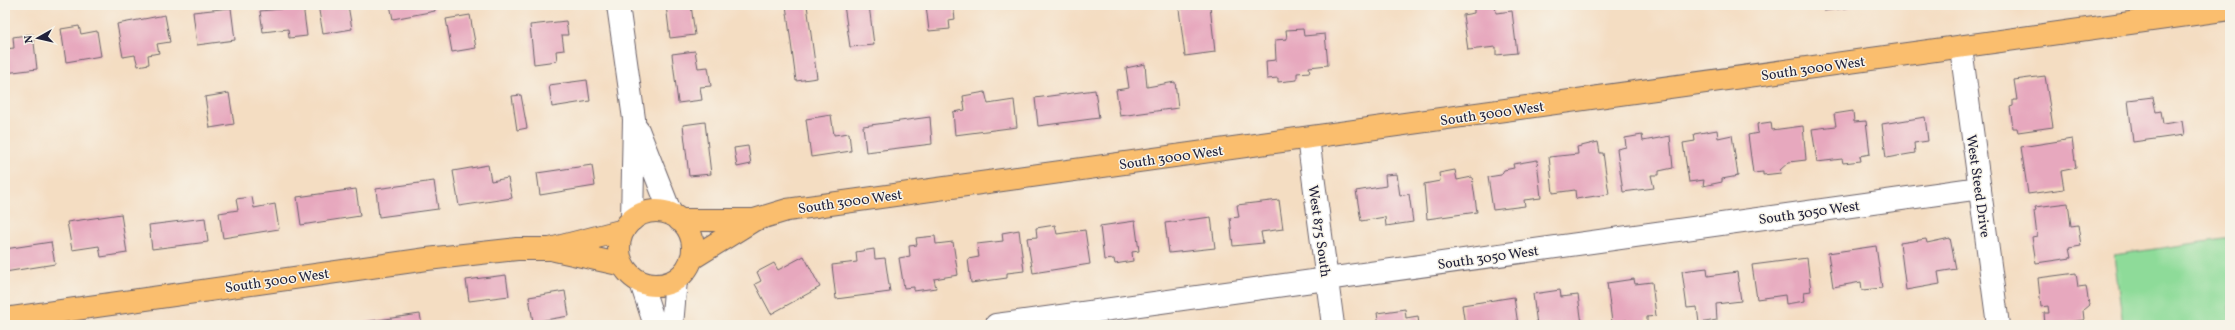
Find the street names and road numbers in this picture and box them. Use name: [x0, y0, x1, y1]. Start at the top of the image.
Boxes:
street label: South 3000 West: [1760, 53, 1866, 86]
street label: South 3000 West: [1439, 98, 1545, 131]
street label: West Steed Drive: [1961, 133, 1994, 239]
street label: South 3000 West: [1118, 142, 1224, 175]
street label: West 875 South: [1303, 184, 1334, 279]
street label: South 3000 West: [797, 186, 903, 219]
street label: South 3050 West: [1757, 197, 1861, 230]
street label: South 3050 West: [1436, 242, 1540, 275]
street label: South 3000 West: [224, 265, 330, 298]

